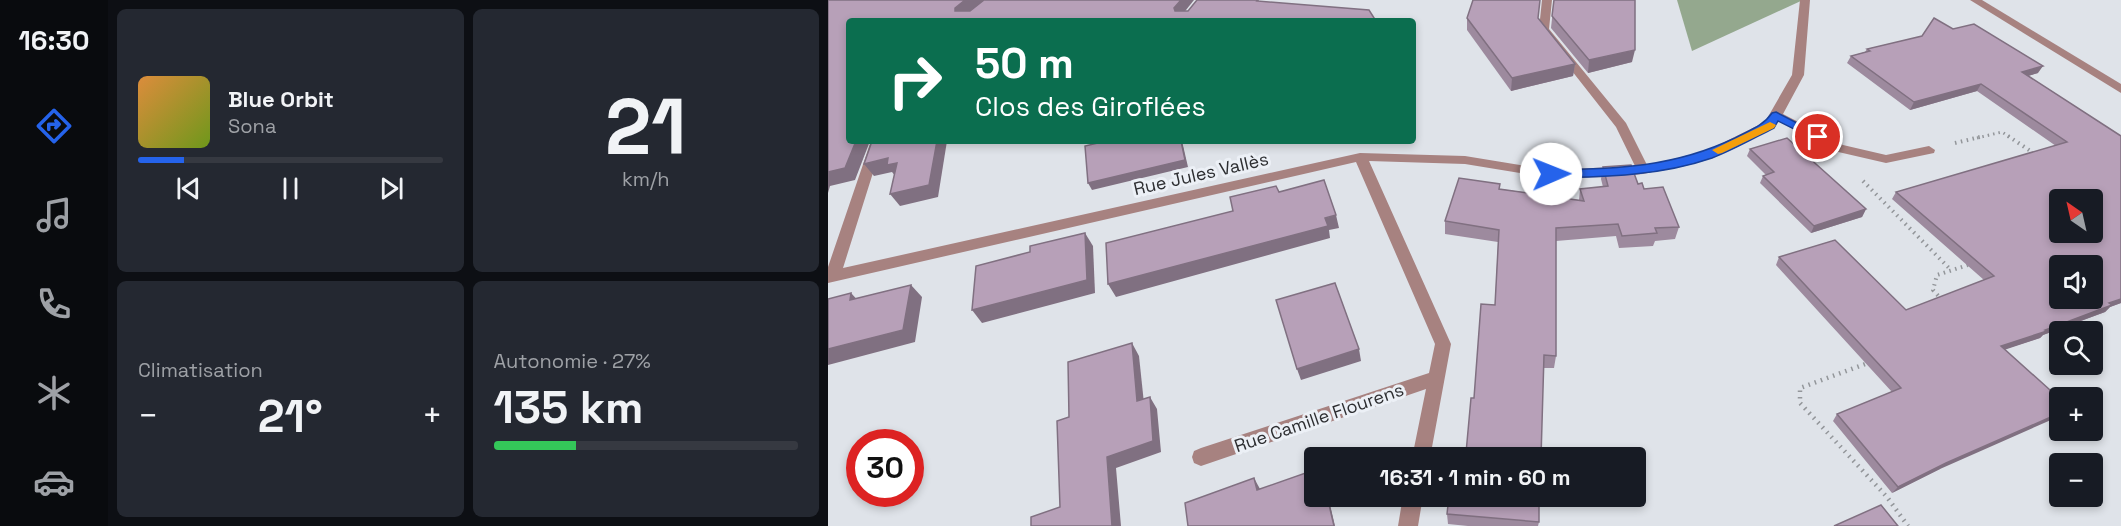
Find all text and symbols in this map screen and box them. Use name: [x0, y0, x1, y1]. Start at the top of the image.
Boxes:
text: 16:30: [19, 23, 89, 58]
text: 50 m: [975, 37, 1074, 90]
icon: right: [876, 42, 954, 120]
text: 21: [605, 77, 687, 177]
text: Blue Orbit: [228, 85, 334, 113]
text: Clos des Giroflées: [975, 89, 1206, 124]
icon: directions: [33, 105, 75, 147]
pin: [1792, 111, 1843, 162]
text: Sona: [228, 113, 276, 139]
icon: arrive: [1801, 120, 1834, 153]
position arrow: [1519, 142, 1583, 206]
street label: Rue Jules Vallès: [1131, 147, 1271, 200]
text: km/h: [622, 166, 670, 192]
icon: previous: [172, 172, 205, 205]
icon: pause: [274, 172, 307, 205]
icon: next: [375, 172, 408, 205]
north arrow: [2049, 189, 2103, 243]
map controls: [2049, 189, 2103, 507]
icon: music: [33, 194, 75, 236]
button: sound: [2049, 255, 2103, 309]
icon: phone: [33, 283, 75, 325]
button: search: [2049, 321, 2103, 375]
text: Autonomie · 27%: [494, 348, 651, 374]
text: Climatisation: [138, 357, 263, 383]
icon: climate: [33, 372, 75, 414]
street label: Rue Camille Flourens: [1231, 378, 1406, 457]
text: 135 km: [494, 379, 643, 436]
button: +: [2049, 387, 2103, 441]
text: 21°: [258, 388, 323, 445]
text: −: [138, 395, 158, 437]
text: +: [422, 395, 443, 437]
speed limit sign: 30: [846, 429, 924, 507]
button: −: [2049, 453, 2103, 507]
icon: car: [33, 461, 75, 503]
text: 16:31 · 1 min · 60 m: [1380, 463, 1570, 491]

